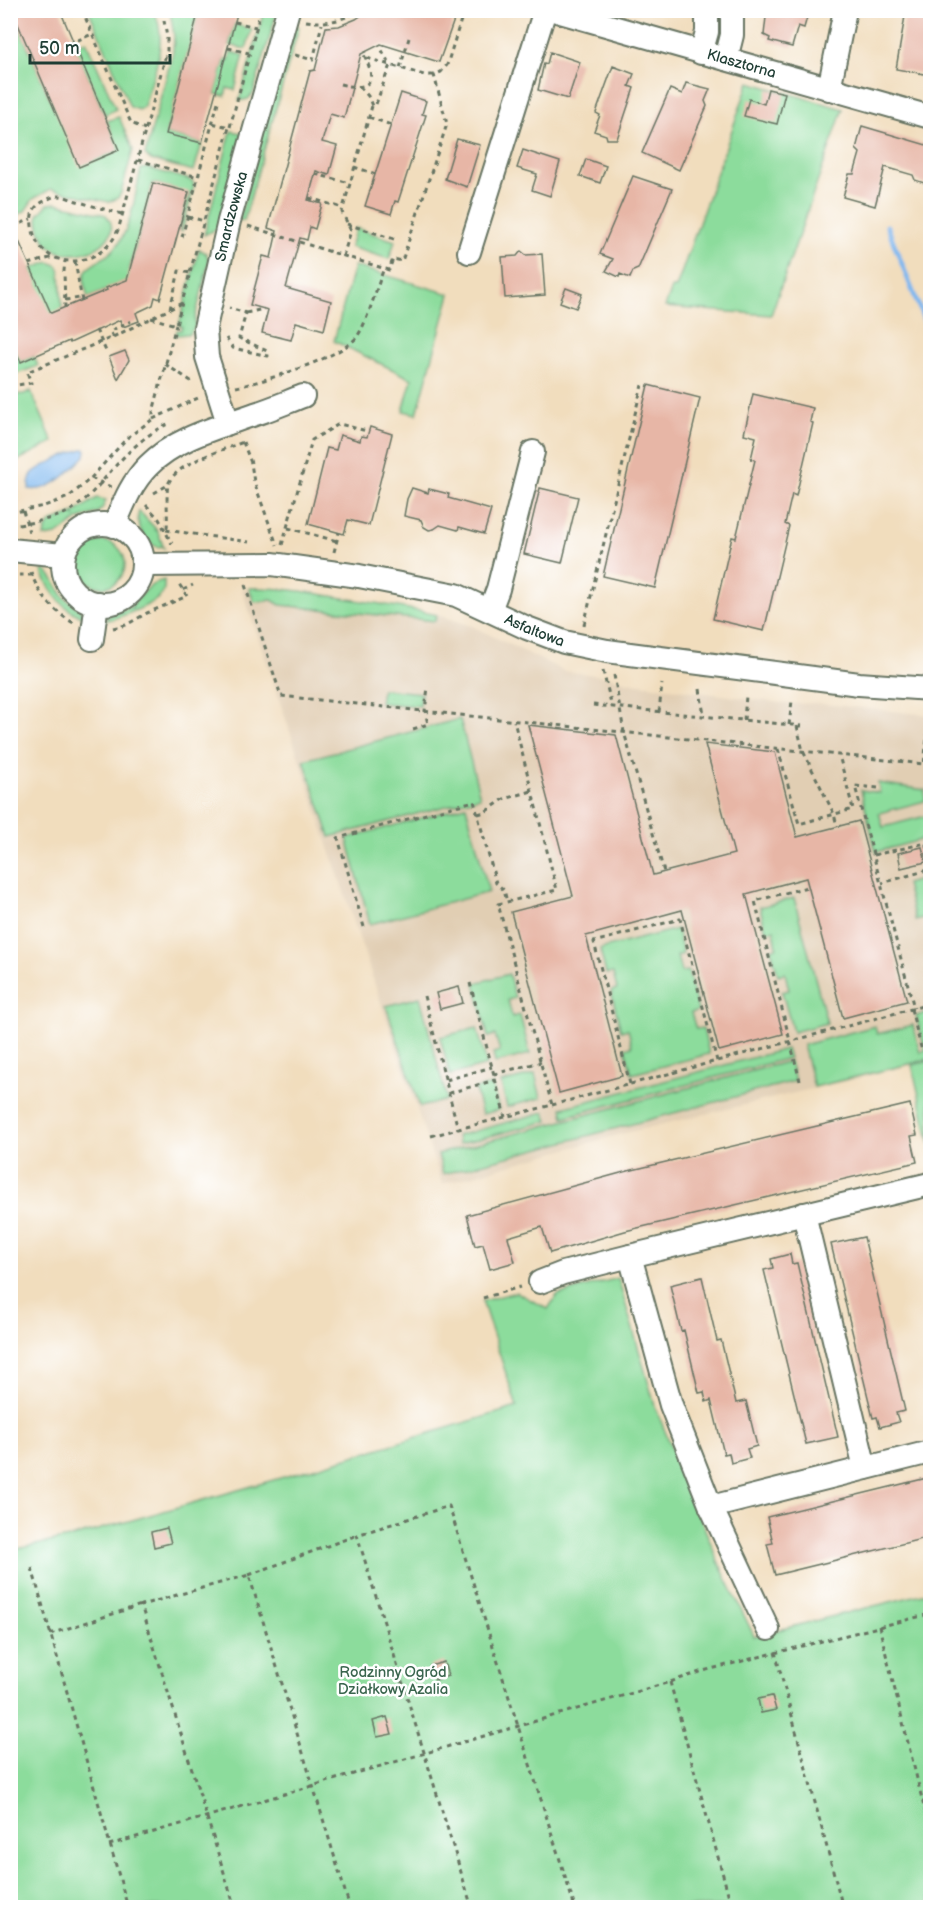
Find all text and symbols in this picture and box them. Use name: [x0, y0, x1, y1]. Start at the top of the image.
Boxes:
scale bar: [30, 27, 170, 65]
text: 50 m: [39, 38, 80, 59]
street label: Klasztorna: [705, 45, 778, 83]
street label: Smardzowska: [211, 169, 252, 263]
street label: Asfaltowa: [501, 610, 567, 651]
park label: Rodzinny Ogród Działkowy Azalia: [338, 1663, 448, 1699]

